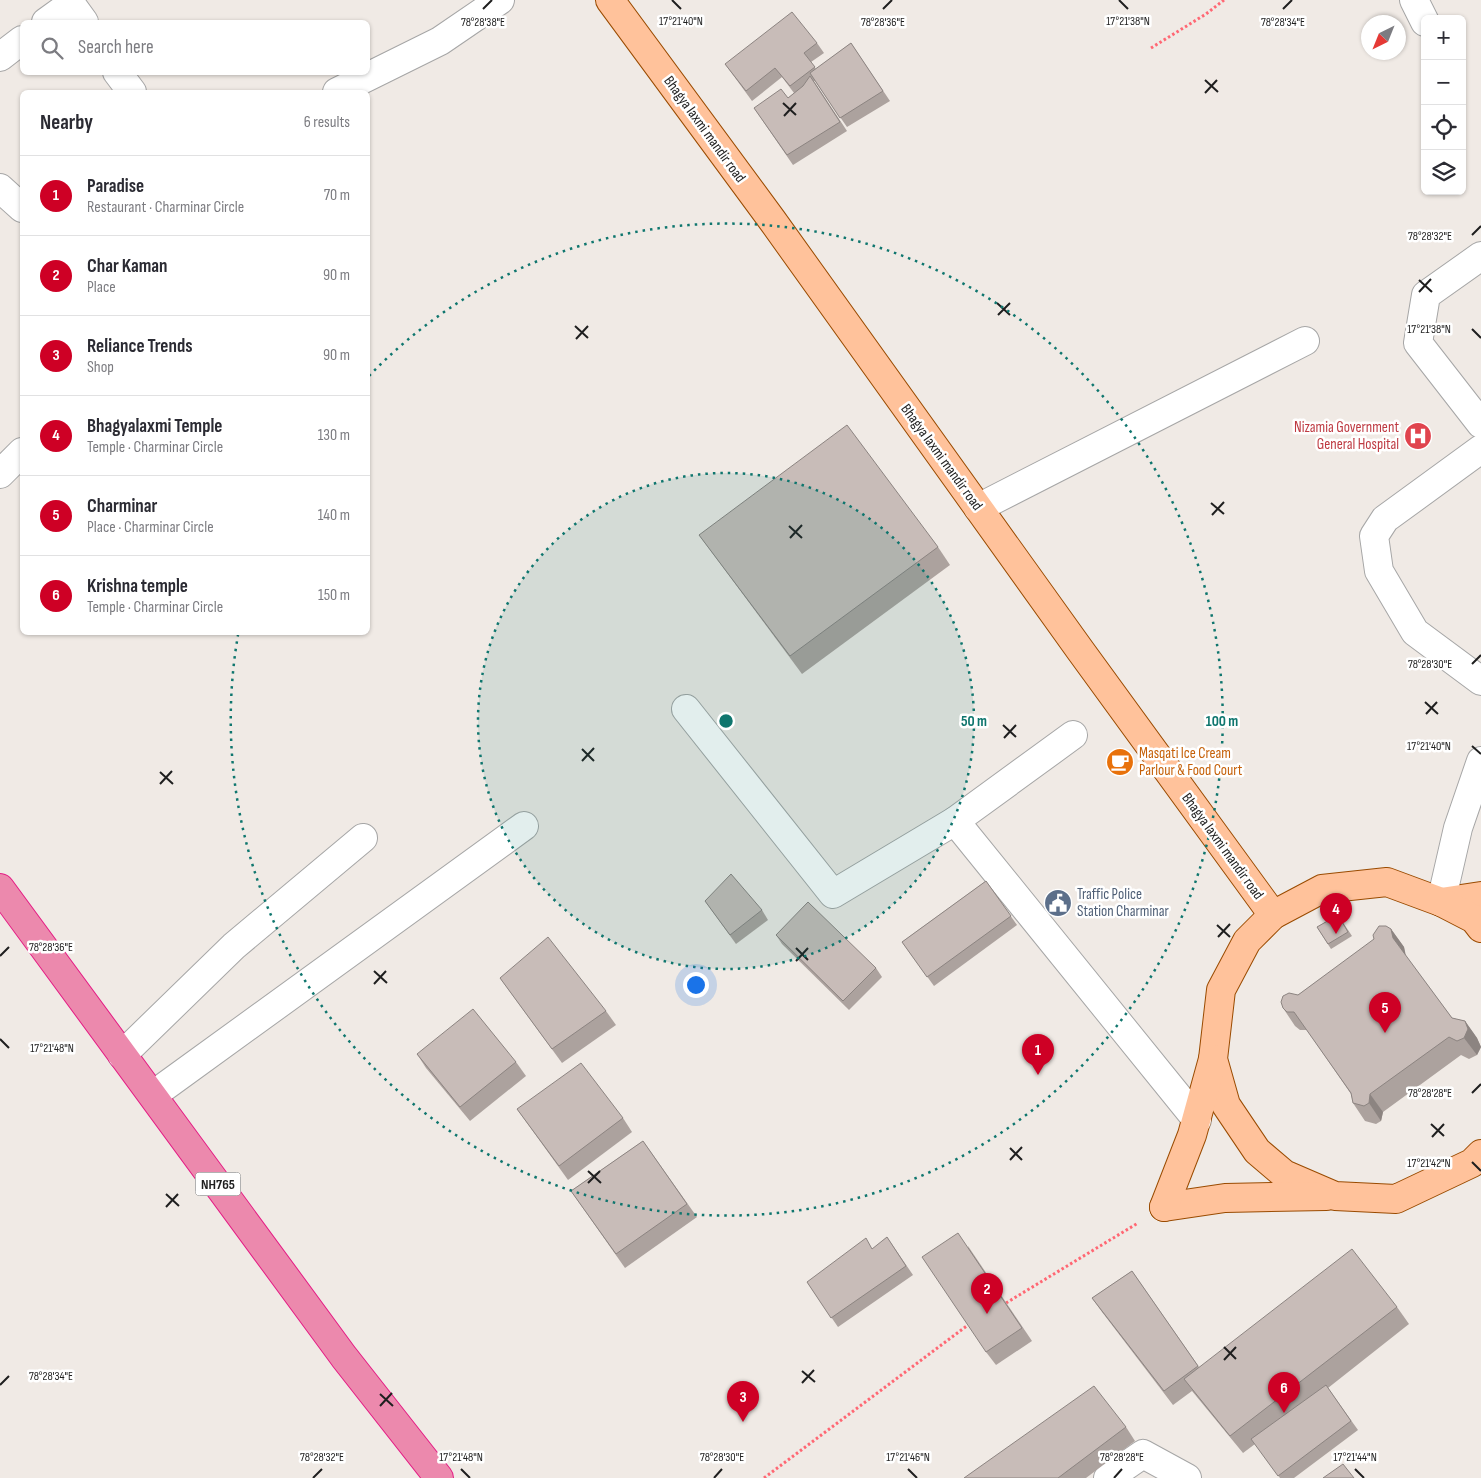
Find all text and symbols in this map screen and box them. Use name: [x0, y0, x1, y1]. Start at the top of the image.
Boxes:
text: 17°21'40"N: [659, 14, 703, 29]
text: 17°21'38"N: [1106, 14, 1150, 29]
text: 78°28'38"E: [461, 15, 505, 30]
text: 78°28'36"E: [861, 15, 905, 30]
text: 78°28'34"E: [1261, 15, 1305, 30]
north arrow: [1361, 15, 1406, 60]
map controls: [1421, 15, 1466, 195]
button: +: [1421, 15, 1466, 60]
search box: [20, 20, 370, 75]
icon: search: [38, 34, 66, 62]
text: Search here: [78, 36, 154, 59]
button: −: [1421, 60, 1466, 105]
street label: Bhagya laxmi mandir road: [660, 72, 750, 186]
button: locate: [1421, 105, 1466, 150]
text: Nearby: [40, 110, 93, 135]
text: 6 results: [304, 113, 350, 132]
button: layers: [1421, 150, 1466, 195]
text: Paradise: [87, 175, 144, 198]
text: 1: [53, 186, 59, 205]
text: 70 m: [324, 186, 350, 205]
text: Restaurant · Charminar Circle: [87, 198, 244, 217]
text: 78°28'32"E: [1408, 229, 1452, 244]
text: Char Kaman: [87, 255, 168, 278]
text: 2: [52, 266, 60, 285]
text: 90 m: [323, 266, 350, 285]
text: Place: [87, 278, 116, 297]
text: 17°21'38"N: [1407, 322, 1451, 337]
text: Reliance Trends: [87, 335, 192, 358]
text: 3: [52, 346, 60, 365]
text: 90 m: [323, 346, 350, 365]
text: Shop: [87, 358, 114, 377]
street label: Bhagya laxmi mandir road: [897, 400, 987, 514]
text: Bhagyalaxmi Temple: [87, 415, 222, 438]
place label: Nizamia Government General Hospital: [1294, 418, 1399, 454]
hospital icon: Nizamia Government General Hospital: [1403, 421, 1433, 451]
text: 4: [52, 426, 60, 445]
text: 130 m: [318, 426, 350, 445]
text: Temple · Charminar Circle: [87, 438, 223, 457]
text: Charminar: [87, 495, 157, 518]
text: 5: [52, 506, 60, 525]
text: 140 m: [318, 506, 350, 525]
text: Place · Charminar Circle: [87, 518, 214, 537]
text: Krishna temple: [87, 575, 188, 598]
text: 6: [52, 586, 60, 605]
text: 150 m: [318, 586, 350, 605]
text: Temple · Charminar Circle: [87, 598, 223, 617]
text: 78°28'30"E: [1408, 657, 1452, 672]
centre of rings: [717, 712, 735, 730]
text: 50 m: [961, 712, 987, 731]
text: 100 m: [1206, 712, 1238, 731]
text: 17°21'40"N: [1407, 739, 1451, 754]
place label: Masqati Ice Cream Parlour & Food Court: [1139, 744, 1243, 780]
cafe icon: Masqati Ice Cream Parlour & Food Court: [1105, 747, 1135, 777]
street label: Bhagya laxmi mandir road: [1178, 789, 1268, 903]
place label: Traffic Police Station Charminar: [1077, 885, 1169, 921]
public building icon: Traffic Police Station Charminar: [1043, 888, 1073, 918]
pin: 4: [1320, 893, 1352, 934]
text: 78°28'36"E: [29, 940, 73, 955]
your location: [683, 972, 709, 998]
pin: 5: [1369, 992, 1401, 1033]
pin: 1: [1022, 1034, 1054, 1075]
text: 17°21'48"N: [30, 1041, 74, 1056]
text: 78°28'28"E: [1408, 1086, 1452, 1101]
text: 17°21'42"N: [1407, 1156, 1451, 1171]
road number: NH765: [196, 1172, 240, 1196]
pin: 2: [971, 1273, 1003, 1314]
text: 78°28'34"E: [29, 1369, 73, 1384]
pin: 6: [1268, 1372, 1300, 1413]
pin: 3: [727, 1381, 759, 1422]
text: 78°28'32"E: [300, 1450, 344, 1465]
text: 17°21'48"N: [439, 1450, 483, 1465]
text: 78°28'30"E: [700, 1450, 744, 1465]
text: 17°21'46"N: [886, 1450, 930, 1465]
text: 78°28'28"E: [1100, 1450, 1144, 1465]
text: 17°21'44"N: [1333, 1450, 1377, 1465]

